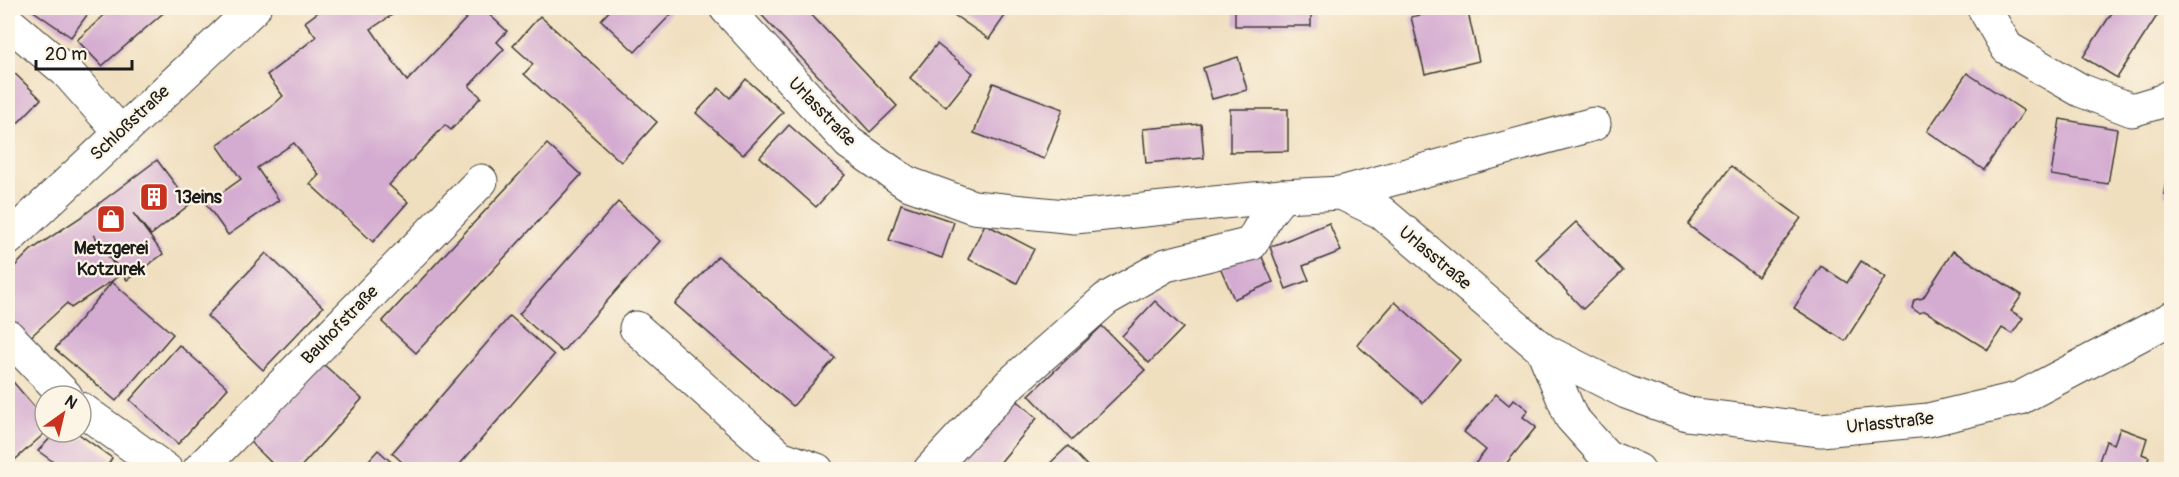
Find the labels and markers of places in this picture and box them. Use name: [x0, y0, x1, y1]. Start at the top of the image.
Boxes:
building icon: 13eins: [138, 181, 170, 213]
place label: 13eins: [175, 186, 223, 209]
shop icon: Metzgerei Kotzurek: [95, 203, 127, 235]
place label: Metzgerei Kotzurek: [74, 237, 148, 281]

